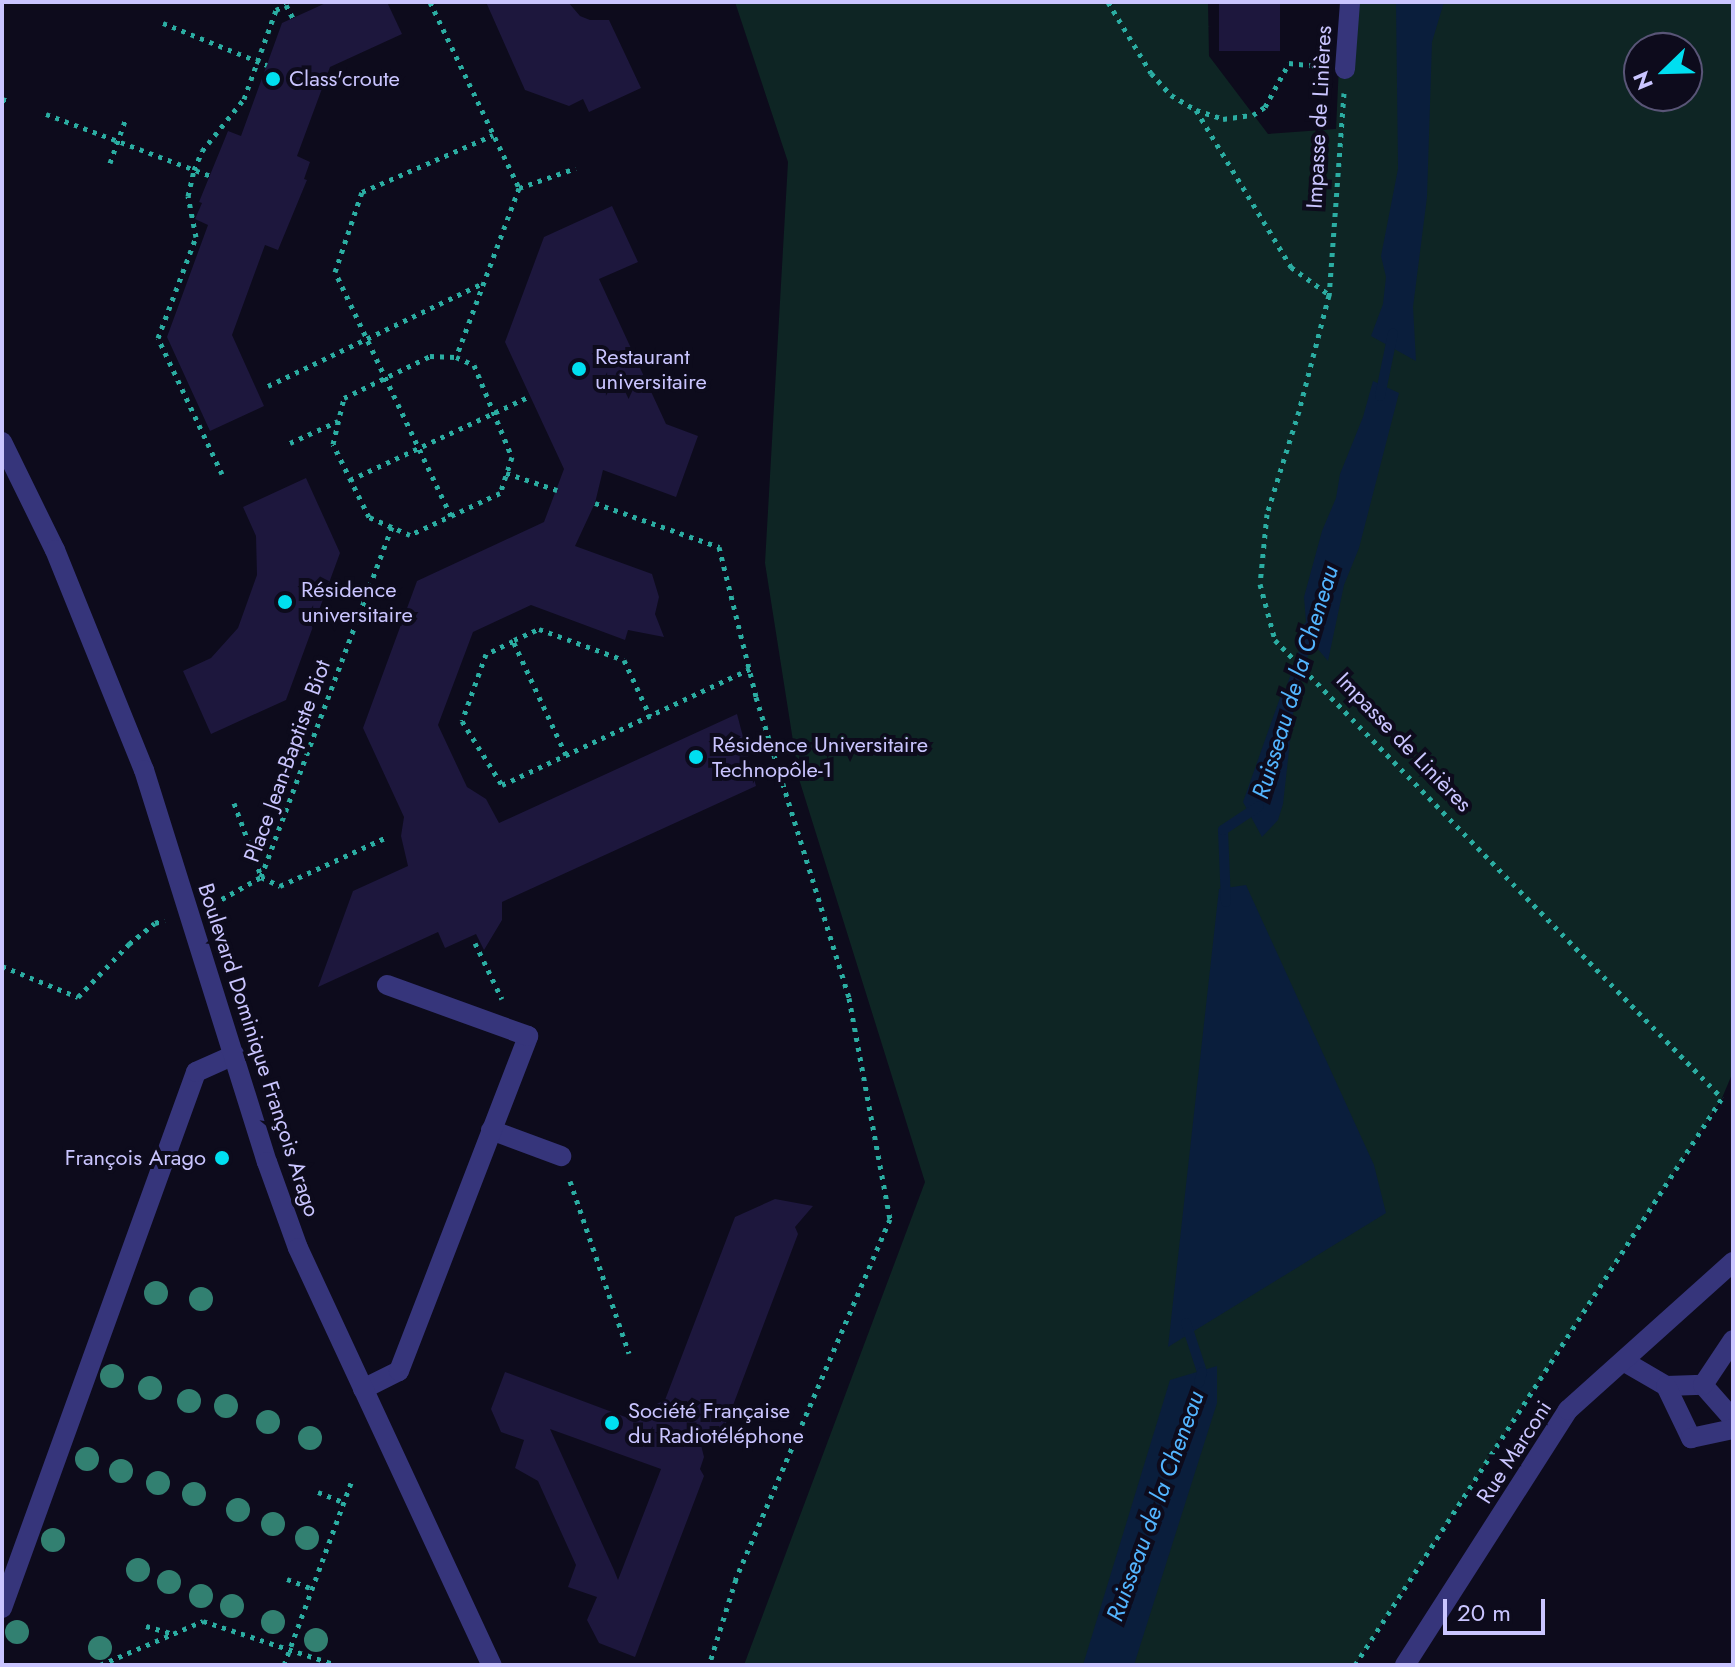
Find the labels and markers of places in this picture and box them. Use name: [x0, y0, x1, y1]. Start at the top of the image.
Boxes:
place label: Class'croute: [289, 66, 400, 92]
marker: Class'croute: [264, 70, 282, 88]
place label: Restaurant universitaire: [595, 343, 707, 394]
marker: Restaurant universitaire: [570, 360, 588, 378]
place label: Résidence universitaire: [301, 576, 413, 628]
marker: Résidence universitaire: [276, 593, 294, 611]
place label: Résidence Universitaire Technopôle-1: [712, 731, 928, 782]
marker: Résidence Universitaire Technopôle-1: [687, 748, 705, 766]
place label: François Arago: [65, 1145, 206, 1171]
marker: François Arago: [213, 1149, 231, 1167]
place label: Société Française du Radiotéléphone: [628, 1397, 804, 1448]
marker: Société Française du Radiotéléphone: [603, 1414, 621, 1432]

